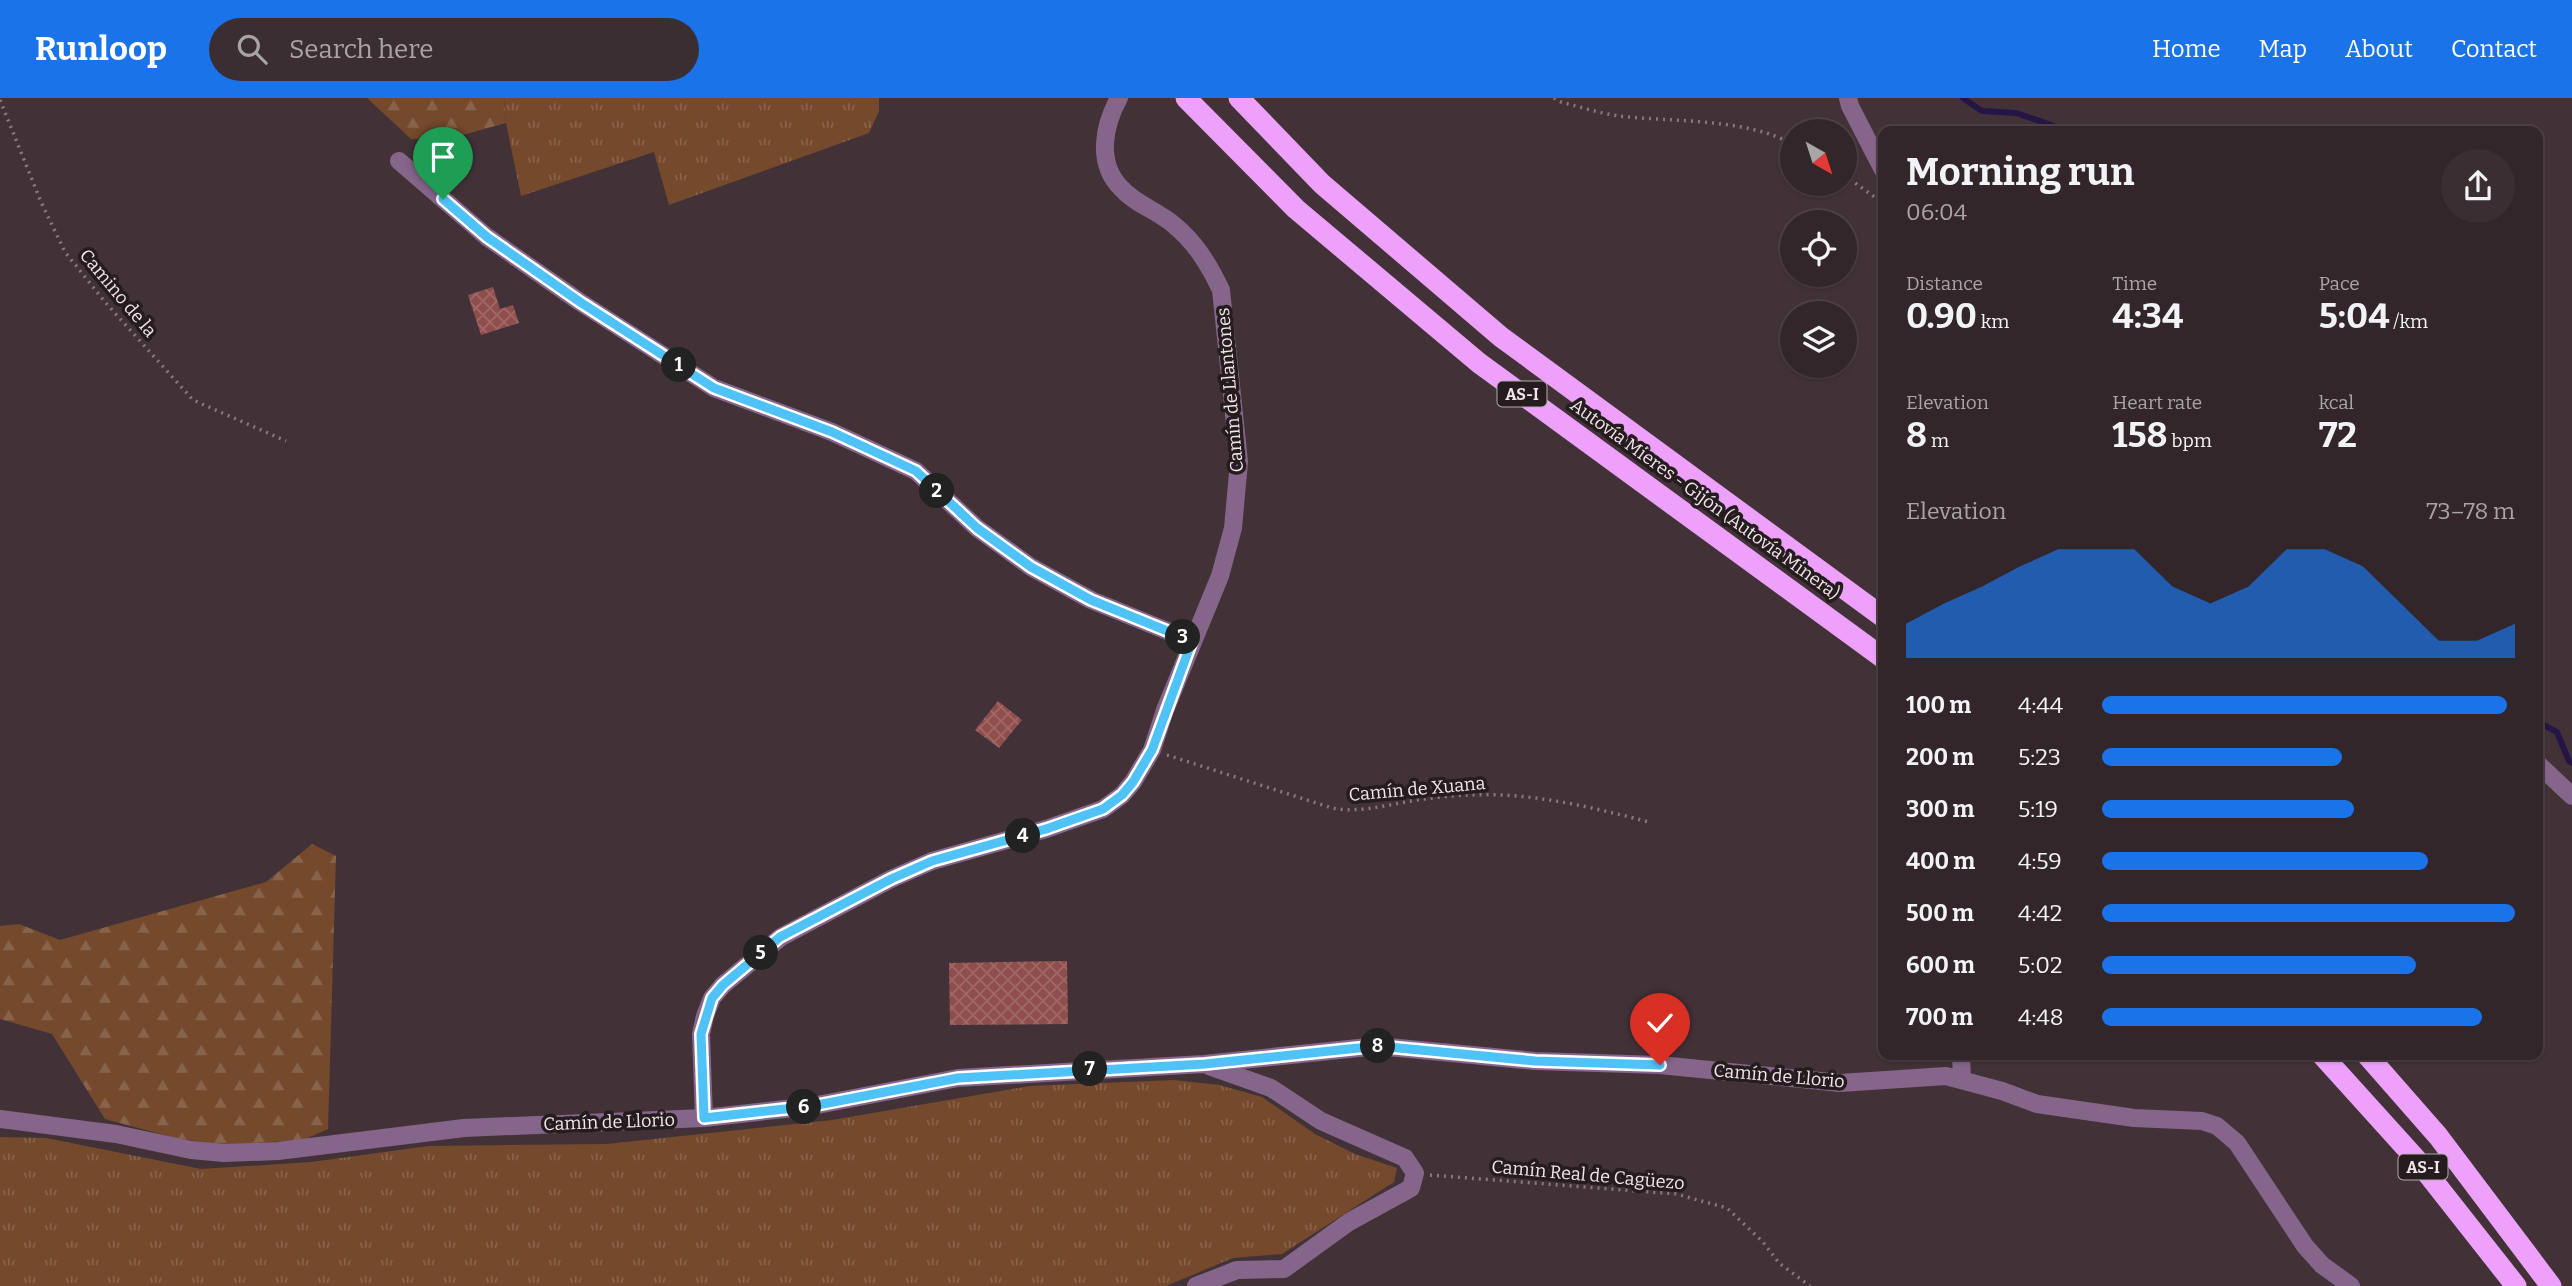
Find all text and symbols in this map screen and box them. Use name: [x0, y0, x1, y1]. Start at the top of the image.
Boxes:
search box: [209, 18, 699, 81]
text: Runloop: [35, 29, 167, 69]
icon: search: [233, 30, 271, 68]
text: Search here: [289, 34, 433, 65]
text: Home: [2152, 35, 2221, 63]
text: Map: [2259, 35, 2307, 63]
text: About: [2345, 35, 2413, 63]
text: Contact: [2451, 35, 2537, 63]
north arrow: [1780, 119, 1857, 196]
map controls: [1780, 119, 1857, 378]
pin: [413, 127, 473, 199]
icon: arrive: [424, 138, 462, 176]
text: Morning run: [1906, 149, 2134, 195]
button: share: [2441, 149, 2515, 223]
text: 06:04: [1906, 198, 1967, 226]
button: locate: [1780, 210, 1857, 287]
street label: Camino de la: [75, 245, 161, 342]
text: Distance: [1906, 272, 1983, 295]
text: Time: [2112, 272, 2157, 295]
text: Pace: [2319, 272, 2360, 295]
text: 0.90: [1906, 295, 1977, 337]
text: 4:34: [2112, 295, 2183, 337]
text: 5:04: [2319, 295, 2390, 337]
button: layers: [1780, 301, 1857, 378]
street label: Camín de Llantones: [1212, 307, 1248, 473]
text: km: [1977, 310, 2009, 333]
text: /km: [2390, 310, 2428, 333]
pin: 1: [662, 348, 696, 382]
text: 1: [674, 353, 683, 376]
road number: AS-I: [1498, 382, 1546, 406]
text: Elevation: [1906, 391, 1989, 414]
text: Heart rate: [2112, 391, 2202, 414]
text: kcal: [2319, 391, 2354, 414]
street label: Autovía Mieres - Gijón (Autovía Minera): [1566, 394, 1844, 604]
text: 8: [1906, 414, 1927, 456]
text: 158: [2112, 414, 2168, 456]
text: 72: [2319, 414, 2357, 456]
text: m: [1927, 429, 1949, 452]
text: bpm: [2168, 429, 2212, 452]
pin: 2: [920, 474, 954, 508]
text: 2: [931, 479, 942, 502]
text: Elevation: [1906, 497, 2006, 525]
text: 73–78 m: [2426, 497, 2515, 525]
pin: 3: [1166, 620, 1200, 654]
text: 3: [1177, 625, 1188, 648]
text: 100 m: [1906, 691, 1971, 719]
text: 4:44: [2018, 691, 2063, 719]
text: 200 m: [1906, 743, 1974, 771]
text: 5:23: [2018, 743, 2061, 771]
street label: Camín de Xuana: [1348, 772, 1486, 806]
text: 300 m: [1906, 795, 1975, 823]
text: 5:19: [2018, 795, 2058, 823]
pin: 4: [1006, 818, 1040, 854]
text: 4: [1017, 824, 1028, 847]
text: 400 m: [1906, 847, 1975, 875]
text: 4:59: [2018, 847, 2062, 875]
text: 500 m: [1906, 899, 1974, 927]
text: 4:42: [2018, 899, 2062, 927]
pin: 5: [744, 936, 778, 970]
text: 5: [755, 941, 766, 964]
text: 600 m: [1906, 951, 1975, 979]
text: 5:02: [2018, 951, 2062, 979]
pin: [1630, 993, 1690, 1065]
text: 700 m: [1906, 1003, 1973, 1031]
text: 4:48: [2018, 1003, 2064, 1031]
icon: check: [1641, 1004, 1679, 1042]
pin: 8: [1360, 1028, 1396, 1063]
text: 8: [1372, 1034, 1383, 1057]
pin: 7: [1072, 1052, 1108, 1086]
text: 7: [1084, 1057, 1095, 1080]
street label: Camín de Llorio: [1712, 1059, 1846, 1093]
pin: 6: [786, 1090, 822, 1124]
text: 6: [798, 1095, 809, 1118]
street label: Camín de Llorio: [543, 1109, 675, 1135]
road number: AS-I: [2398, 1154, 2448, 1180]
street label: Camín Real de Cagüezo: [1490, 1156, 1686, 1194]

